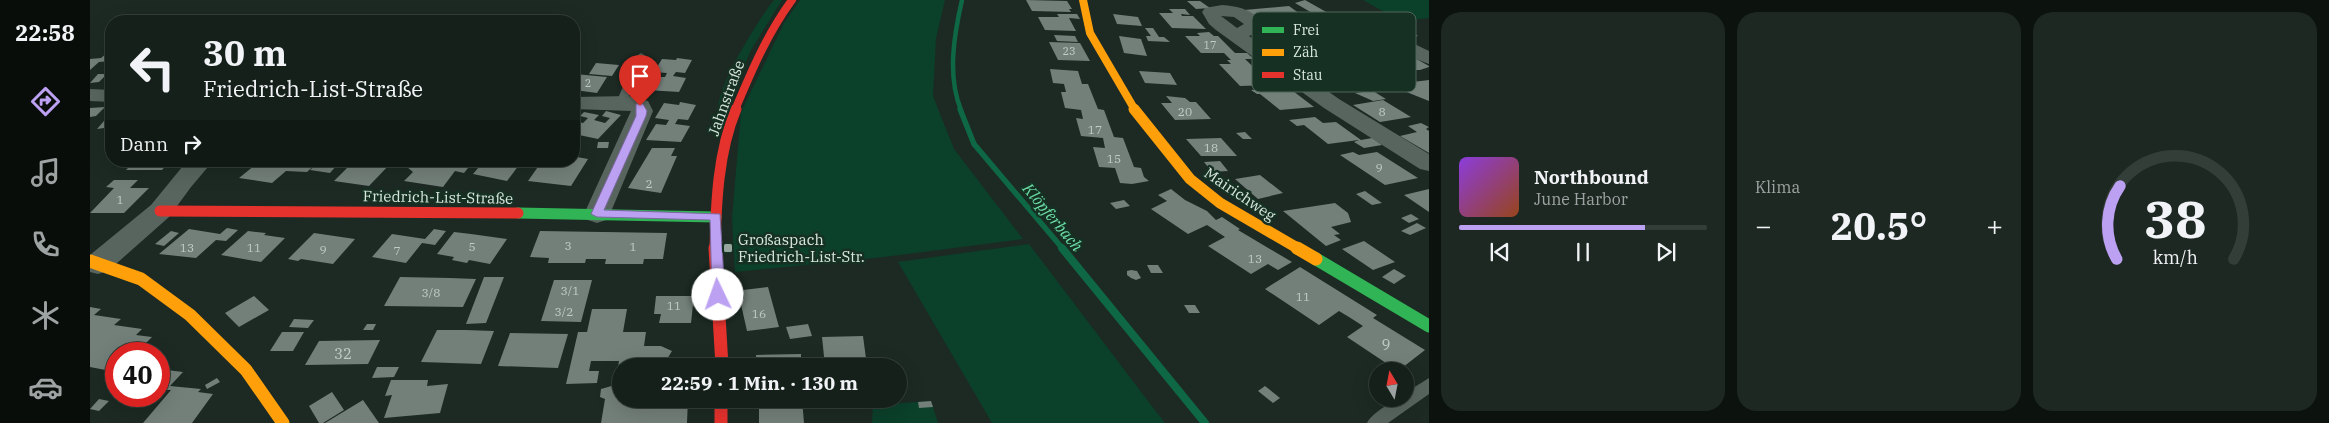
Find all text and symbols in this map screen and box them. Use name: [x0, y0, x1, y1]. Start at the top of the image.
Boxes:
legend: [1252, 12, 1416, 92]
text: 22:58: [15, 18, 75, 47]
text: Frei: [1293, 21, 1320, 39]
text: 30 m: [203, 30, 287, 76]
icon: left: [120, 35, 185, 100]
house number: 17: [1203, 38, 1217, 52]
text: Zäh: [1293, 43, 1319, 61]
house number: 23: [1062, 44, 1076, 58]
pin: [619, 55, 661, 106]
street label: Jahnstraße: [704, 58, 748, 138]
icon: arrive: [626, 62, 654, 90]
text: Stau: [1293, 66, 1323, 84]
text: Friedrich-List-Straße: [203, 74, 423, 103]
house number: 2: [585, 76, 591, 90]
icon: directions: [28, 84, 63, 119]
house number: 20: [1178, 104, 1192, 119]
house number: 8: [1378, 104, 1386, 119]
house number: 17: [1088, 122, 1102, 137]
icon: right: [178, 130, 206, 158]
text: Dann: [120, 132, 168, 156]
house number: 18: [1204, 140, 1218, 155]
house number: 15: [1107, 151, 1121, 166]
icon: music: [28, 155, 63, 190]
house number: 9: [1375, 160, 1383, 175]
street label: Mairichweg: [1201, 163, 1279, 225]
text: Northbound: [1534, 165, 1649, 189]
house number: 2: [645, 176, 653, 191]
text: Klima: [1755, 177, 1800, 197]
water label: Klöpferbach: [1018, 178, 1087, 255]
text: 38: [2144, 185, 2206, 252]
street label: Friedrich-List-Straße: [363, 186, 513, 208]
text: June Harbor: [1534, 189, 1628, 209]
house number: 1: [116, 192, 124, 207]
text: 20.5°: [1831, 201, 1927, 250]
text: −: [1755, 207, 1772, 244]
text: +: [1986, 207, 2003, 244]
icon: phone: [28, 227, 63, 262]
place label: Großaspach Friedrich-List-Str.: [738, 230, 865, 266]
house number: 3: [564, 238, 572, 253]
icon: previous: [1486, 238, 1514, 266]
icon: pause: [1569, 238, 1597, 266]
icon: next: [1652, 238, 1680, 266]
house number: 5: [468, 239, 476, 254]
house number: 1: [629, 239, 637, 254]
house number: 13: [180, 240, 194, 255]
house number: 11: [247, 240, 261, 255]
house number: 9: [319, 242, 327, 257]
marker: Großaspach Friedrich-List-Str.: [722, 242, 734, 254]
house number: 7: [393, 243, 401, 258]
text: km/h: [2152, 246, 2198, 269]
house number: 13: [1248, 251, 1262, 266]
position arrow: [691, 268, 743, 320]
house number: 3/1: [561, 283, 579, 298]
house number: 3/8: [422, 285, 440, 300]
house number: 11: [1296, 289, 1310, 304]
icon: climate: [28, 298, 63, 333]
house number: 11: [667, 298, 681, 313]
house number: 3/2: [555, 304, 573, 319]
house number: 16: [752, 306, 766, 321]
house number: 9: [1381, 335, 1391, 354]
speed limit sign: 40: [105, 342, 170, 407]
house number: 32: [334, 344, 352, 363]
north arrow: [1369, 362, 1414, 408]
map controls: [1369, 362, 1414, 407]
icon: car: [28, 370, 63, 405]
text: 22:59 · 1 Min. · 130 m: [661, 371, 858, 395]

